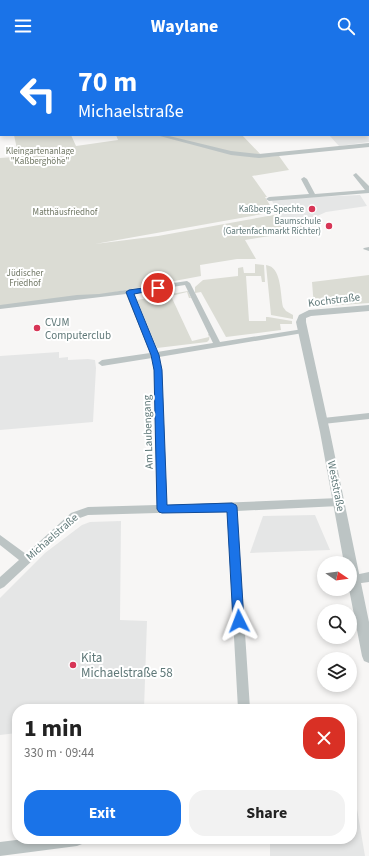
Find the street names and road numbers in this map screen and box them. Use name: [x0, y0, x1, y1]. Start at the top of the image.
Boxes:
street label: Kochstraße: [307, 289, 361, 311]
street label: Am Laubengang: [139, 394, 157, 469]
street label: Weststraße: [324, 459, 348, 513]
street label: Michaelstraße: [23, 510, 82, 564]

